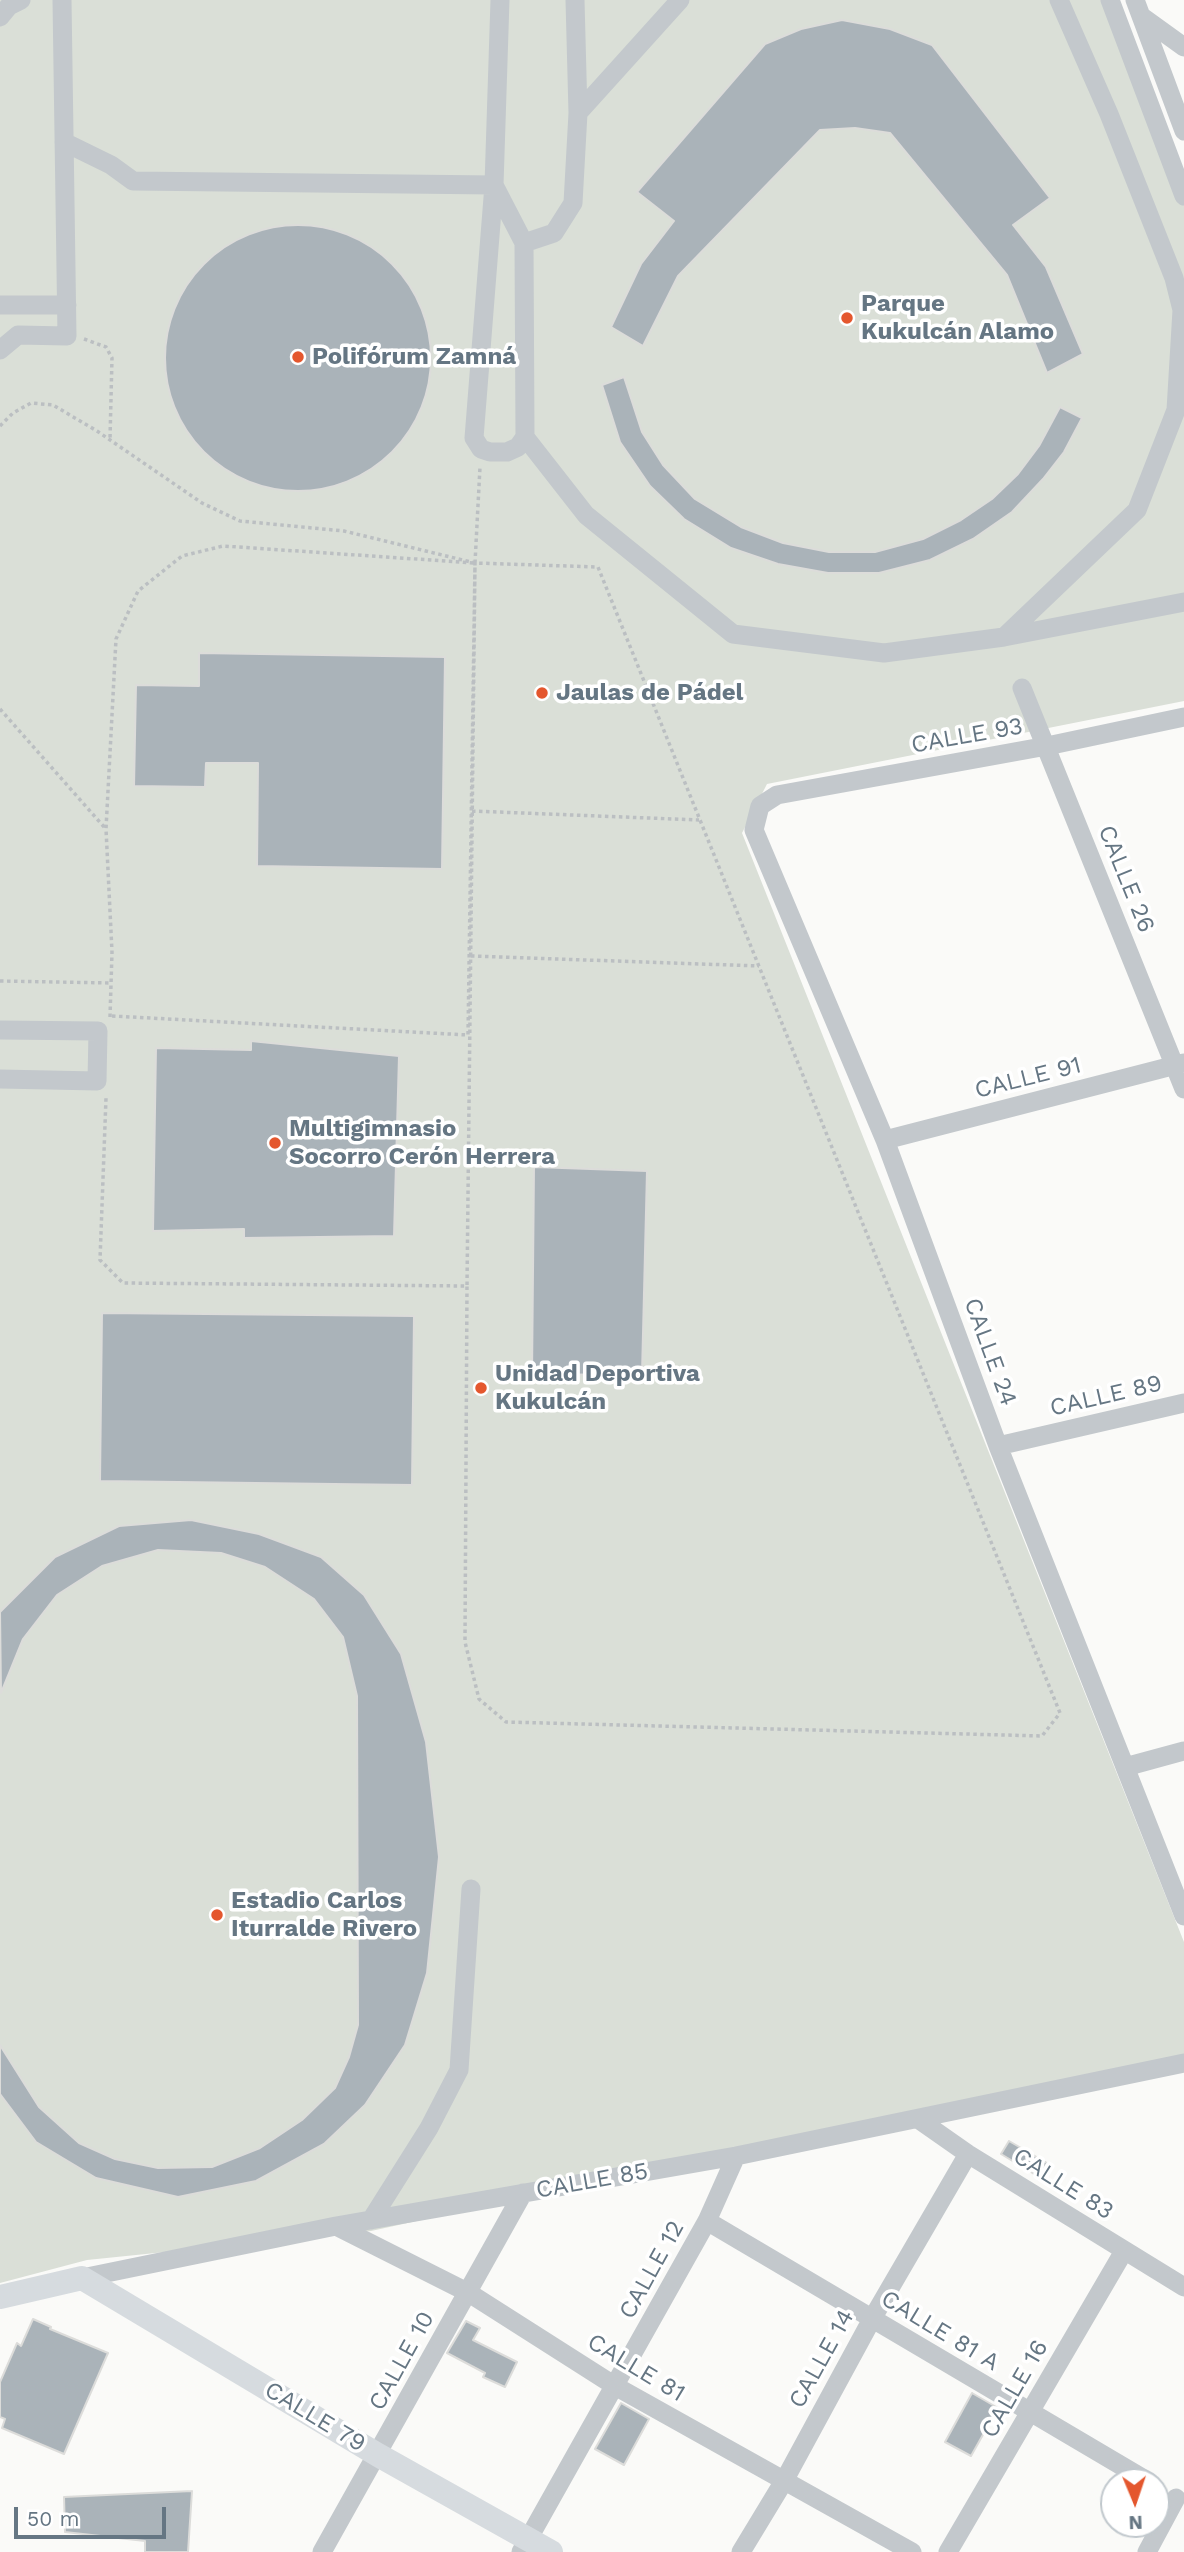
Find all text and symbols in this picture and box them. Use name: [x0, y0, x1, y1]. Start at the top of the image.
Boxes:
place label: Parque Kukulcán Alamo: [861, 290, 1054, 346]
marker: Parque Kukulcán Alamo: [839, 310, 855, 326]
place label: Polifórum Zamná: [312, 343, 516, 371]
marker: Polifórum Zamná: [290, 349, 306, 365]
place label: Jaulas de Pádel: [556, 679, 743, 707]
marker: Jaulas de Pádel: [534, 685, 550, 701]
street label: CALLE 93: [909, 712, 1025, 760]
street label: CALLE 26: [1091, 821, 1161, 937]
street label: CALLE 91: [972, 1051, 1084, 1105]
place label: Multigimnasio Socorro Cerón Herrera: [289, 1115, 555, 1171]
marker: Multigimnasio Socorro Cerón Herrera: [267, 1135, 283, 1151]
street label: CALLE 24: [957, 1294, 1023, 1410]
place label: Unidad Deportiva Kukulcán: [495, 1360, 700, 1416]
street label: CALLE 89: [1047, 1369, 1165, 1423]
marker: Unidad Deportiva Kukulcán: [473, 1380, 489, 1396]
place label: Estadio Carlos Iturralde Rivero: [231, 1887, 417, 1943]
marker: Estadio Carlos Iturralde Rivero: [209, 1907, 225, 1923]
street label: CALLE 83: [1008, 2142, 1118, 2226]
street label: CALLE 85: [534, 2157, 650, 2205]
street label: CALLE 12: [613, 2216, 691, 2324]
street label: CALLE 81 A: [876, 2284, 1004, 2378]
street label: CALLE 14: [783, 2305, 861, 2413]
street label: CALLE 10: [363, 2306, 441, 2416]
street label: CALLE 81: [582, 2328, 690, 2408]
street label: CALLE 16: [975, 2335, 1055, 2443]
street label: CALLE 79: [259, 2376, 371, 2458]
north arrow: [1100, 2468, 1170, 2538]
scale bar: [18, 2492, 170, 2536]
text: 50 m: [27, 2506, 79, 2531]
text: N: [1128, 2511, 1143, 2534]

